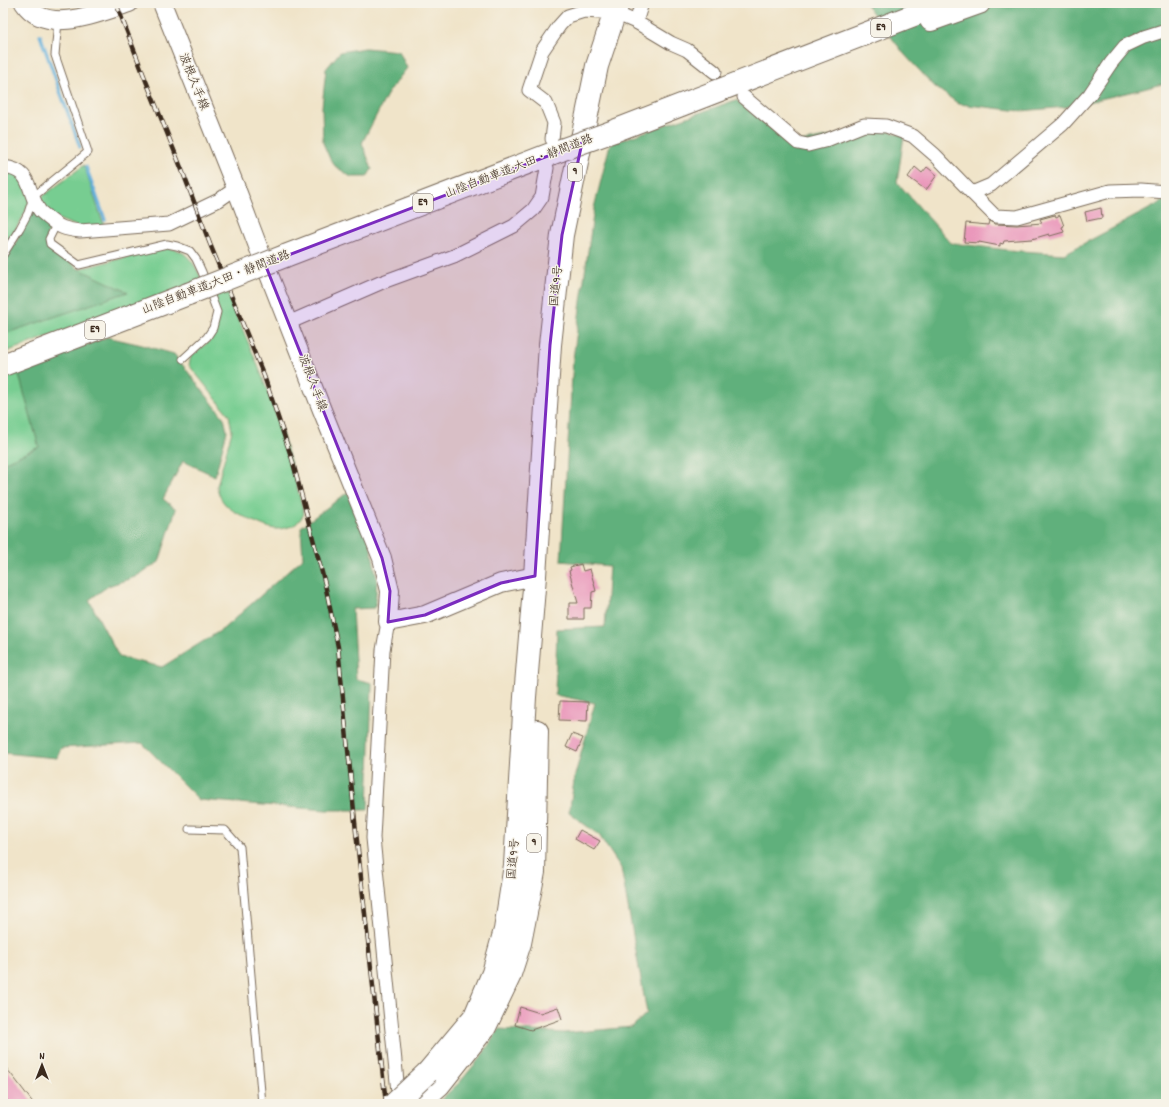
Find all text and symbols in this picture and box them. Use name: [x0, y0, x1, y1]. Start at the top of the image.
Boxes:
road number: E9: [871, 19, 891, 37]
street label: 波根久手線: [174, 51, 212, 113]
street label: 山陰自動車道;大田・静間道路: [442, 131, 596, 203]
road number: 9: [568, 163, 582, 181]
road number: E9: [413, 194, 433, 212]
street label: 山陰自動車道;大田・静間道路: [139, 247, 293, 319]
street label: 国道9号: [546, 264, 568, 308]
road number: E9: [85, 321, 105, 339]
street label: 波根久手線: [293, 352, 331, 414]
road number: 9: [527, 834, 541, 852]
street label: 国道9号: [504, 838, 524, 880]
north arrow: [22, 1045, 62, 1085]
text: N: [39, 1049, 45, 1065]

